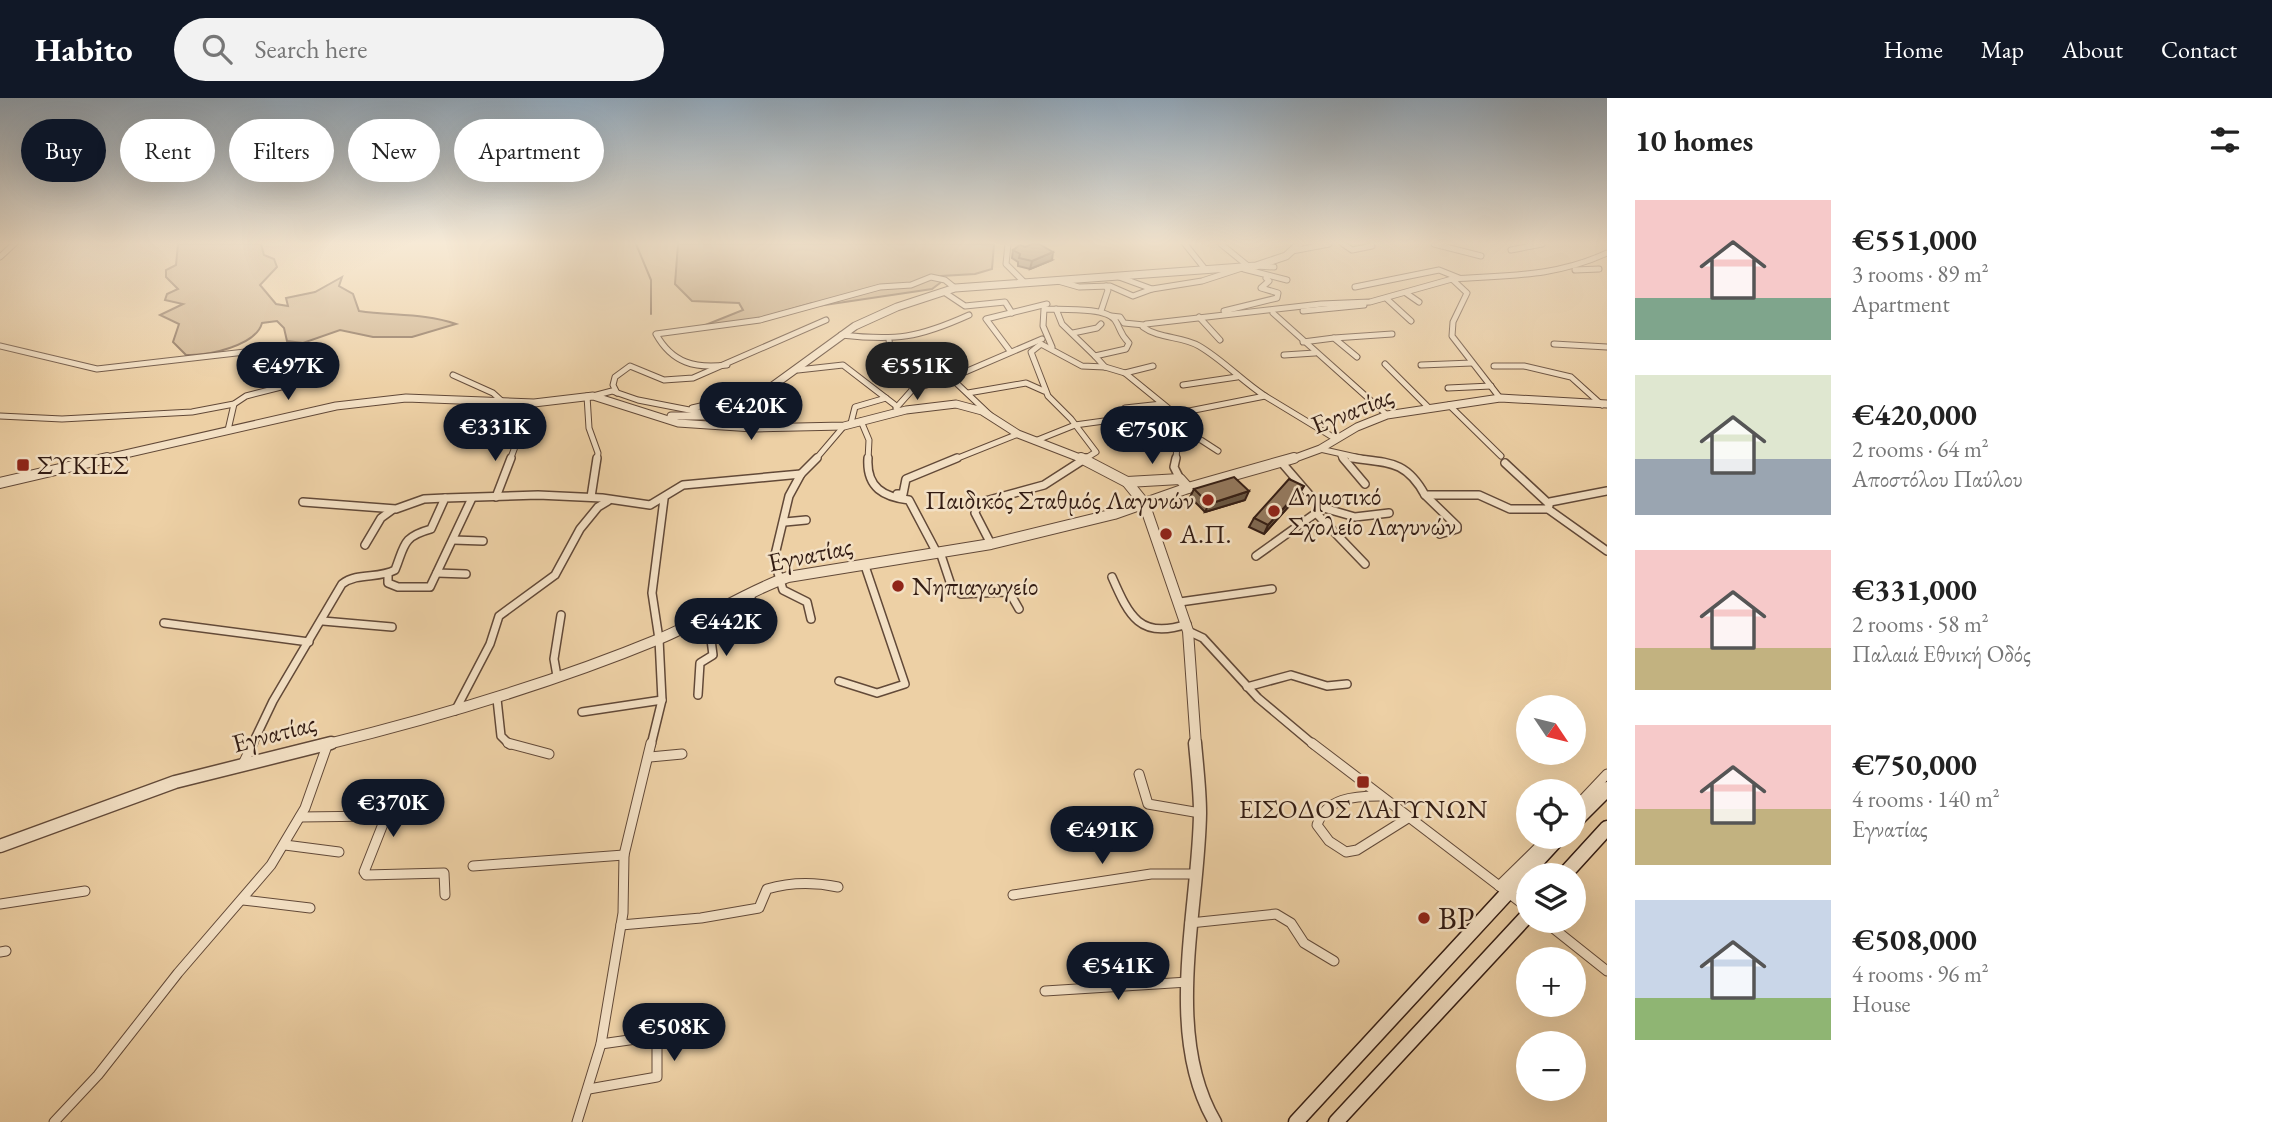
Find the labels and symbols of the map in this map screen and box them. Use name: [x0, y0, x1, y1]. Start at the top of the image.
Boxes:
pin: €497K: [239, 342, 337, 402]
pin: €551K: [868, 342, 966, 402]
street label: Εγνατίας: [1306, 378, 1398, 442]
pin: €420K: [702, 382, 800, 442]
pin: €331K: [446, 404, 544, 463]
pin: €750K: [1103, 406, 1201, 466]
place label: ΣΥΚΙΕΣ: [37, 448, 129, 482]
marker: ΣΥΚΙΕΣ: [15, 457, 31, 473]
place label: Δημοτικό Σχολείο Λαγυνών: [1288, 479, 1456, 543]
place label: Παιδικός Σταθμός Λαγυνών: [925, 483, 1194, 517]
marker: Παιδικός Σταθμός Λαγυνών: [1200, 492, 1216, 508]
marker: Δημοτικό Σχολείο Λαγυνών: [1266, 503, 1282, 519]
place label: Α.Π.: [1179, 517, 1231, 551]
marker: Α.Π.: [1158, 526, 1174, 542]
street label: Εγνατίας: [765, 528, 855, 580]
place label: Νηπιαγωγείο: [912, 569, 1038, 603]
marker: Νηπιαγωγείο: [890, 578, 906, 594]
pin: €442K: [677, 598, 775, 658]
north arrow: [1516, 695, 1586, 765]
street label: Εγνατίας: [228, 705, 320, 761]
marker: ΕΙΣΟΔΟΣ ΛΑΓΥΝΩΝ: [1355, 774, 1371, 790]
pin: €370K: [344, 780, 442, 839]
place label: ΕΙΣΟΔΟΣ ΛΑΓΥΝΩΝ: [1239, 792, 1488, 826]
pin: €491K: [1053, 806, 1151, 866]
place label: BP: [1438, 897, 1474, 939]
marker: BP: [1416, 910, 1432, 926]
pin: €541K: [1069, 942, 1167, 1002]
pin: €508K: [625, 1004, 723, 1063]

